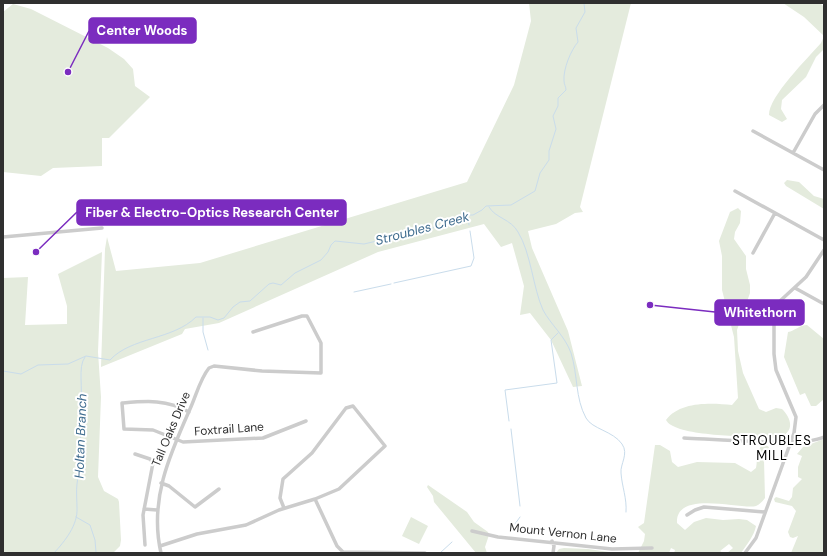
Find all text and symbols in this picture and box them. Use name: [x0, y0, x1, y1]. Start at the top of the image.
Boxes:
callout: Center Woods: [89, 18, 196, 43]
text: Center Woods: [97, 22, 188, 39]
callout: Fiber & Electro-Optics Research Center: [77, 200, 346, 225]
text: Fiber & Electro-Optics Research Center: [85, 204, 339, 221]
water label: Stroubles Creek: [373, 208, 471, 249]
callout: Whitethorn: [715, 300, 804, 325]
text: Whitethorn: [724, 304, 796, 321]
street label: Tall Oaks Drive: [148, 389, 194, 469]
water label: Holtan Branch: [71, 393, 90, 479]
street label: Foxtrail Lane: [194, 419, 265, 439]
district label: STROUBLES MILL: [732, 432, 812, 464]
street label: Mount Vernon Lane: [508, 519, 618, 547]

